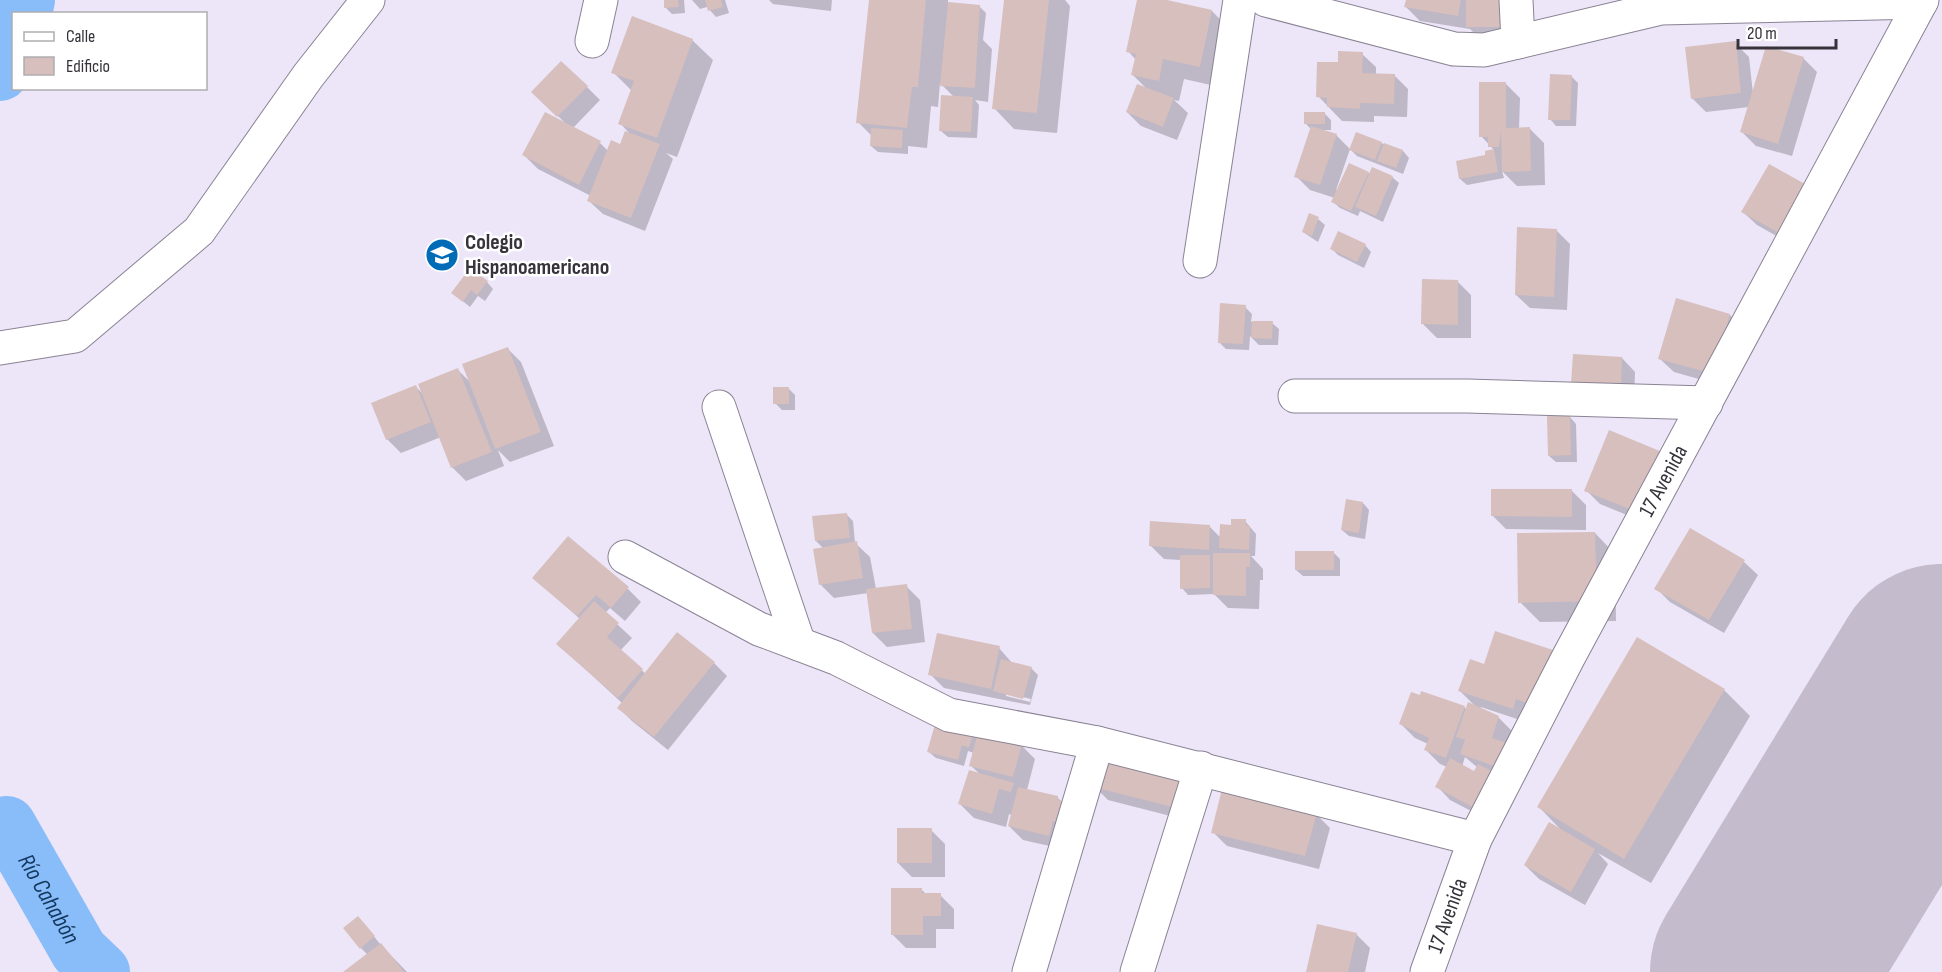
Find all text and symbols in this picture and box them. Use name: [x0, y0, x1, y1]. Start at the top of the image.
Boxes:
legend: [12, 12, 207, 90]
scale bar: [1738, 12, 1836, 50]
text: 20 m: [1747, 23, 1777, 44]
text: Calle: [66, 26, 95, 47]
text: Edificio: [66, 56, 110, 77]
place label: Colegio Hispanoamericano: [465, 229, 609, 281]
school or university icon: Colegio Hispanoamericano: [424, 237, 460, 273]
street label: 17 Avenida: [1633, 440, 1694, 521]
water label: Río Cahabón: [12, 849, 86, 949]
street label: 17 Avenida: [1422, 875, 1473, 957]

